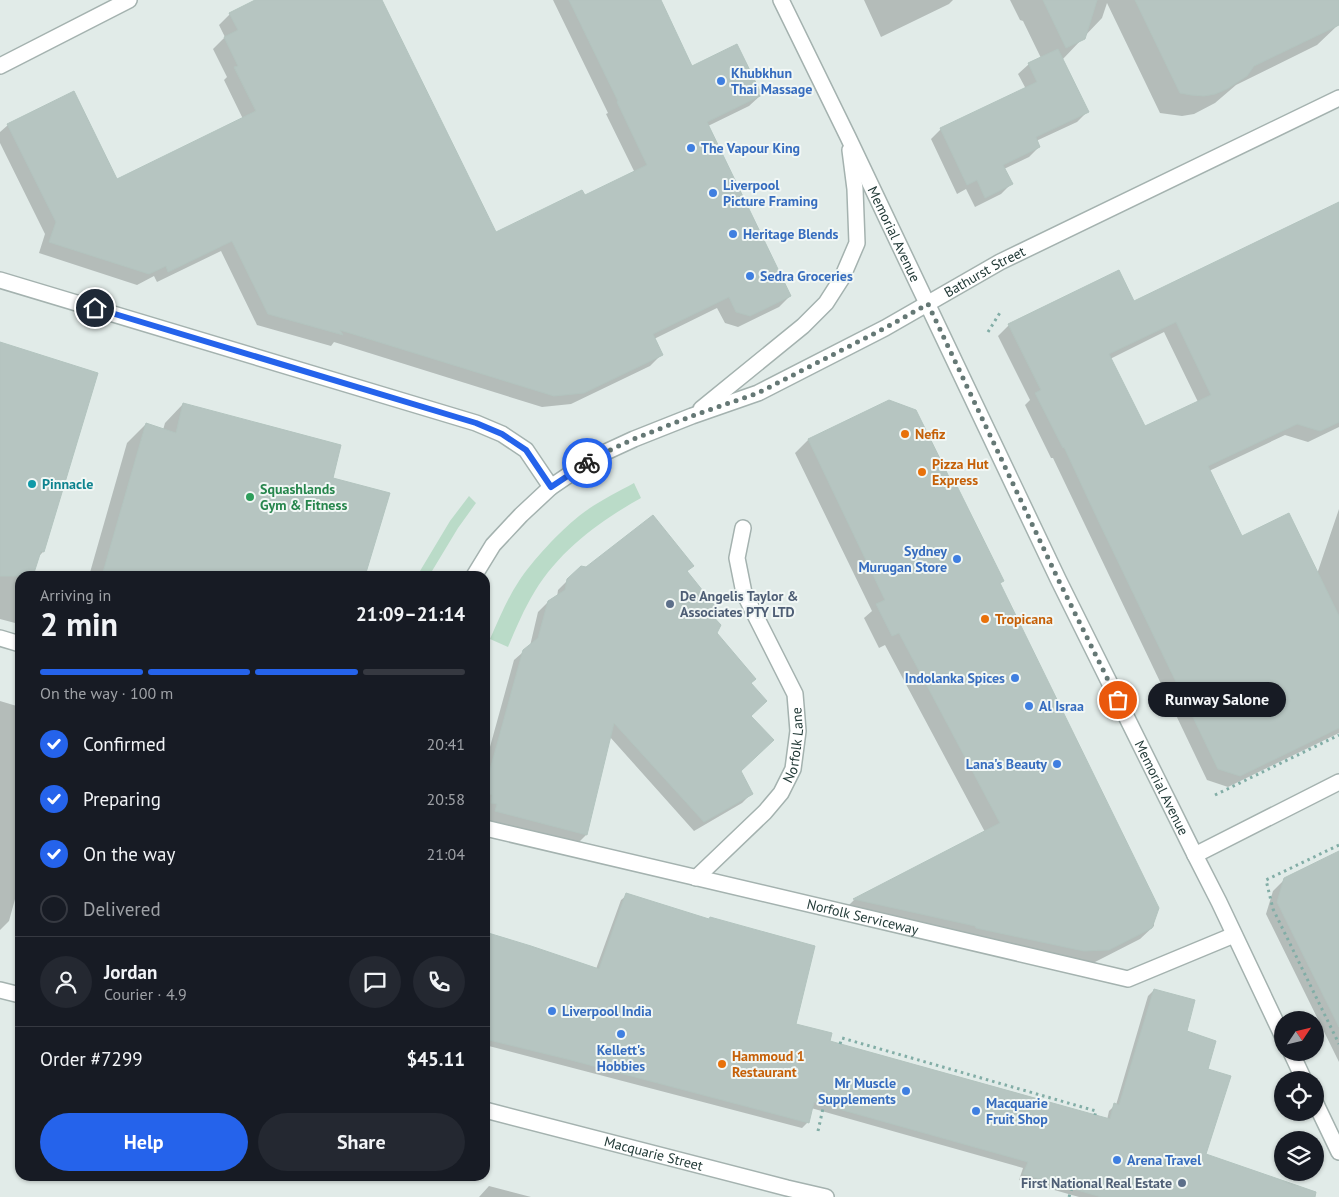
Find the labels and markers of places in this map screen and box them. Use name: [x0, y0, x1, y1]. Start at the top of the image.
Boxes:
place label: Khubkhun Thai Massage: [731, 64, 812, 98]
marker: Khubkhun Thai Massage: [715, 75, 727, 87]
place label: The Vapour King: [701, 139, 800, 157]
marker: The Vapour King: [685, 142, 697, 154]
place label: Liverpool Picture Framing: [723, 176, 818, 210]
marker: Liverpool Picture Framing: [707, 187, 719, 199]
place label: Heritage Blends: [743, 225, 839, 243]
marker: Heritage Blends: [727, 228, 739, 240]
place label: Sedra Groceries: [760, 267, 853, 285]
marker: Sedra Groceries: [744, 270, 756, 282]
pin: [74, 287, 116, 329]
place label: Nefiz: [915, 425, 945, 443]
marker: Nefiz: [899, 428, 911, 440]
place label: Pizza Hut Express: [932, 455, 989, 489]
marker: Pizza Hut Express: [916, 466, 928, 478]
place label: Pinnacle: [42, 475, 93, 493]
marker: Pinnacle: [26, 478, 38, 490]
place label: Squashlands Gym & Fitness: [260, 480, 347, 514]
marker: Squashlands Gym & Fitness: [244, 491, 256, 503]
place label: Sydney Murugan Store: [858, 542, 947, 576]
marker: Sydney Murugan Store: [951, 553, 963, 565]
place label: De Angelis Taylor & Associates PTY LTD: [680, 587, 798, 621]
marker: De Angelis Taylor & Associates PTY LTD: [664, 598, 676, 610]
place label: Tropicana: [995, 610, 1053, 628]
marker: Tropicana: [979, 613, 991, 625]
place label: Indolanka Spices: [905, 669, 1005, 687]
marker: Indolanka Spices: [1009, 672, 1021, 684]
pin: [1097, 679, 1139, 721]
callout: Runway Salone: [1148, 682, 1286, 718]
place label: Al Israa: [1039, 697, 1084, 715]
marker: Al Israa: [1023, 700, 1035, 712]
place label: Lana's Beauty: [966, 755, 1047, 773]
marker: Lana's Beauty: [1051, 758, 1063, 770]
place label: Liverpool India: [562, 1002, 652, 1020]
marker: Liverpool India: [546, 1005, 558, 1017]
marker: Kellett's Hobbies: [615, 1028, 627, 1040]
place label: Kellett's Hobbies: [597, 1041, 645, 1075]
place label: Hammoud 1 Restaurant: [732, 1047, 805, 1081]
marker: Hammoud 1 Restaurant: [716, 1058, 728, 1070]
place label: Mr Muscle Supplements: [818, 1074, 896, 1108]
marker: Mr Muscle Supplements: [900, 1085, 912, 1097]
place label: Macquarie Fruit Shop: [986, 1094, 1048, 1128]
marker: Macquarie Fruit Shop: [970, 1105, 982, 1117]
place label: Arena Travel: [1127, 1151, 1202, 1169]
marker: Arena Travel: [1111, 1154, 1123, 1166]
place label: First National Real Estate: [1021, 1174, 1172, 1192]
marker: First National Real Estate: [1176, 1177, 1188, 1189]

